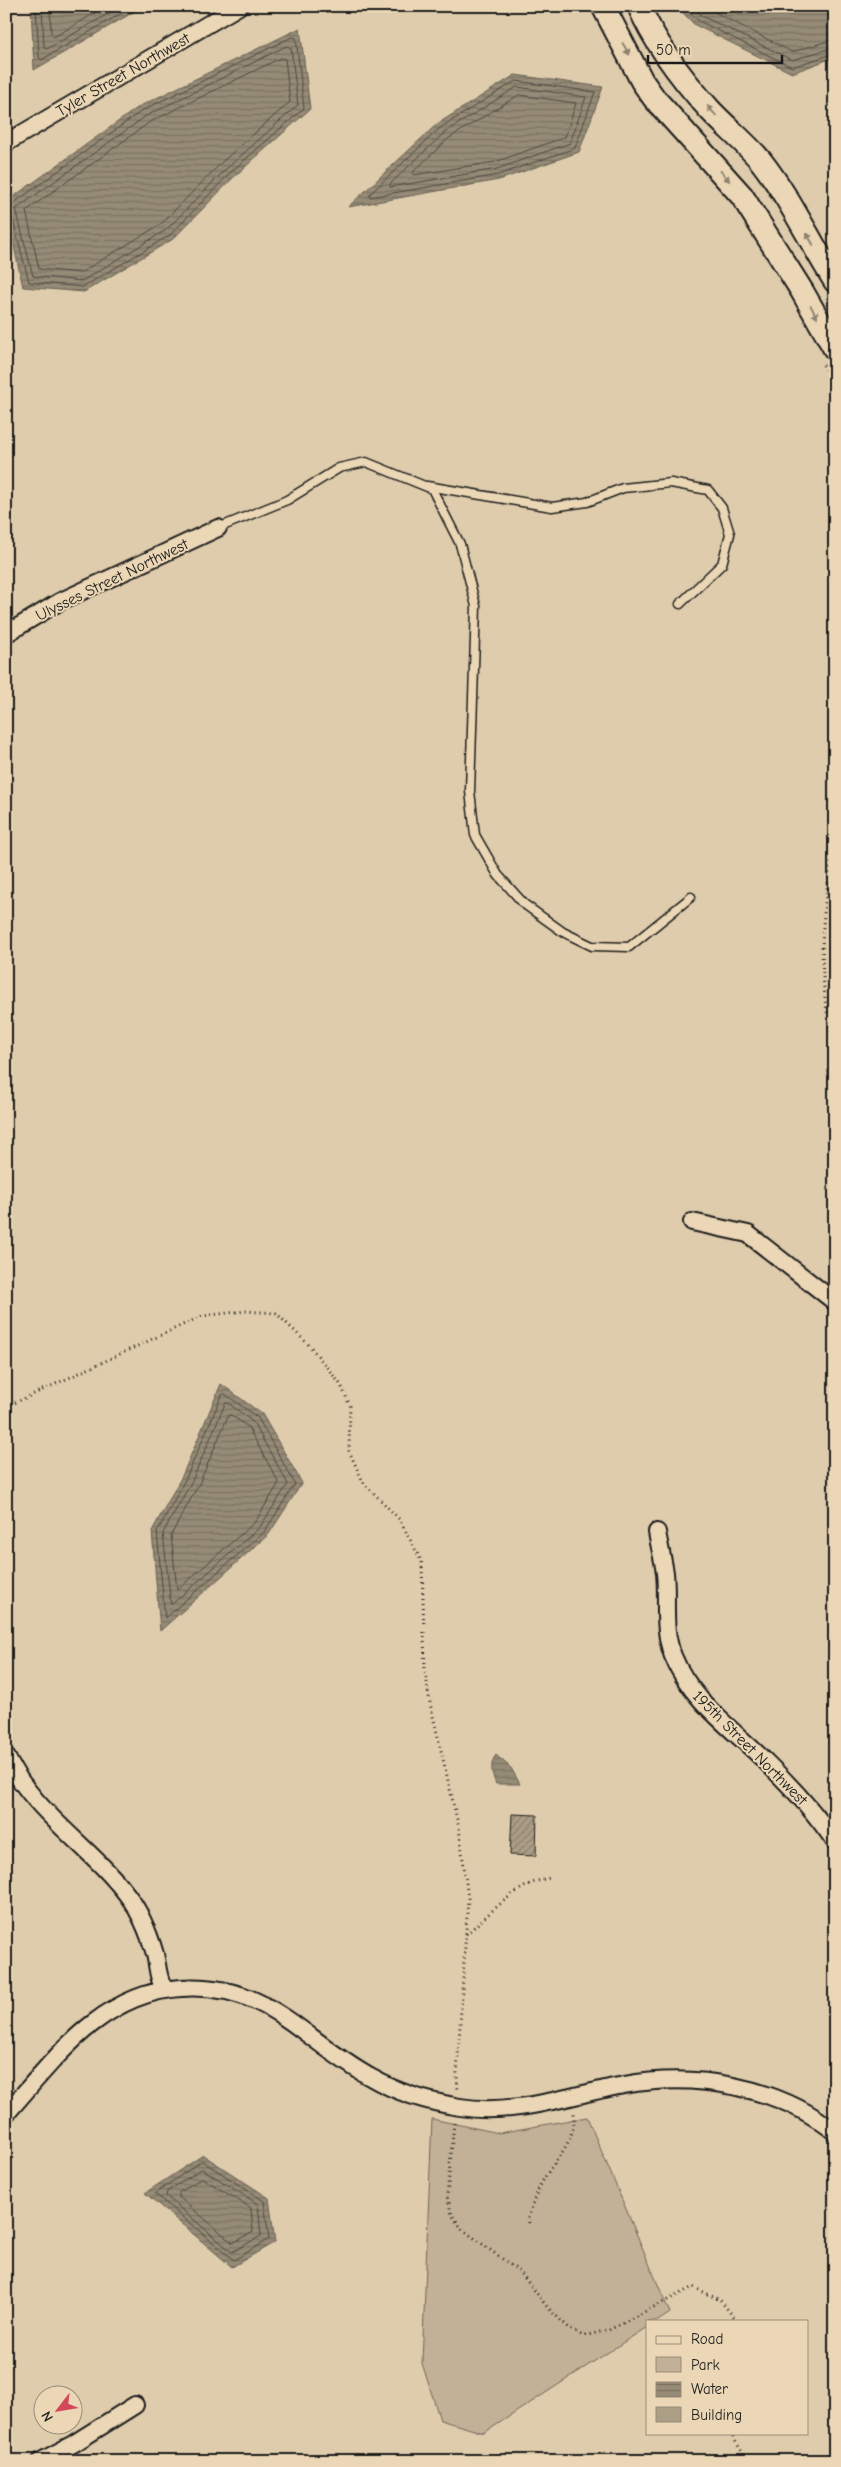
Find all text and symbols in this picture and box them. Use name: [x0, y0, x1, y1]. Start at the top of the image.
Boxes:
street label: Tyler Street Northwest: [53, 29, 193, 121]
scale bar: [648, 32, 782, 64]
text: 50 m: [656, 41, 691, 59]
one-way arrow: [621, 43, 630, 56]
one-way arrow: [706, 105, 717, 118]
one-way arrow: [720, 170, 731, 183]
one-way arrow: [806, 232, 815, 246]
one-way arrow: [810, 305, 818, 320]
street label: Ulysses Street Northwest: [33, 535, 192, 625]
street label: 195th Street Northwest: [689, 1687, 811, 1809]
legend: [646, 2320, 808, 2434]
text: Road: [691, 2330, 723, 2348]
text: Park: [691, 2356, 720, 2374]
text: Water: [691, 2380, 728, 2398]
north arrow: [32, 2384, 82, 2434]
text: Building: [691, 2406, 742, 2424]
text: N: [38, 2408, 57, 2425]

